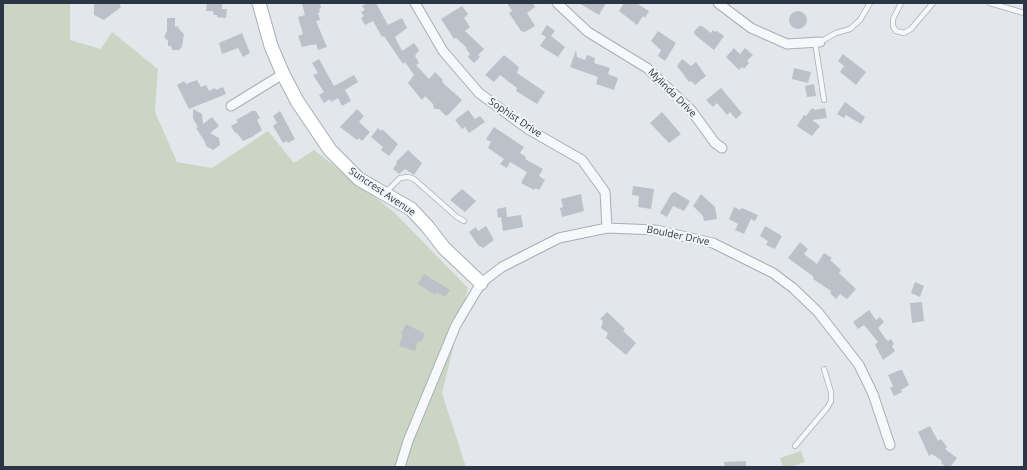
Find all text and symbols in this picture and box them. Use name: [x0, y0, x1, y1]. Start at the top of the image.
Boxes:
street label: Mylinda Drive: [645, 66, 699, 120]
street label: Sophist Drive: [486, 96, 544, 140]
street label: Suncrest Avenue: [346, 165, 418, 219]
street label: Boulder Drive: [645, 223, 711, 249]

